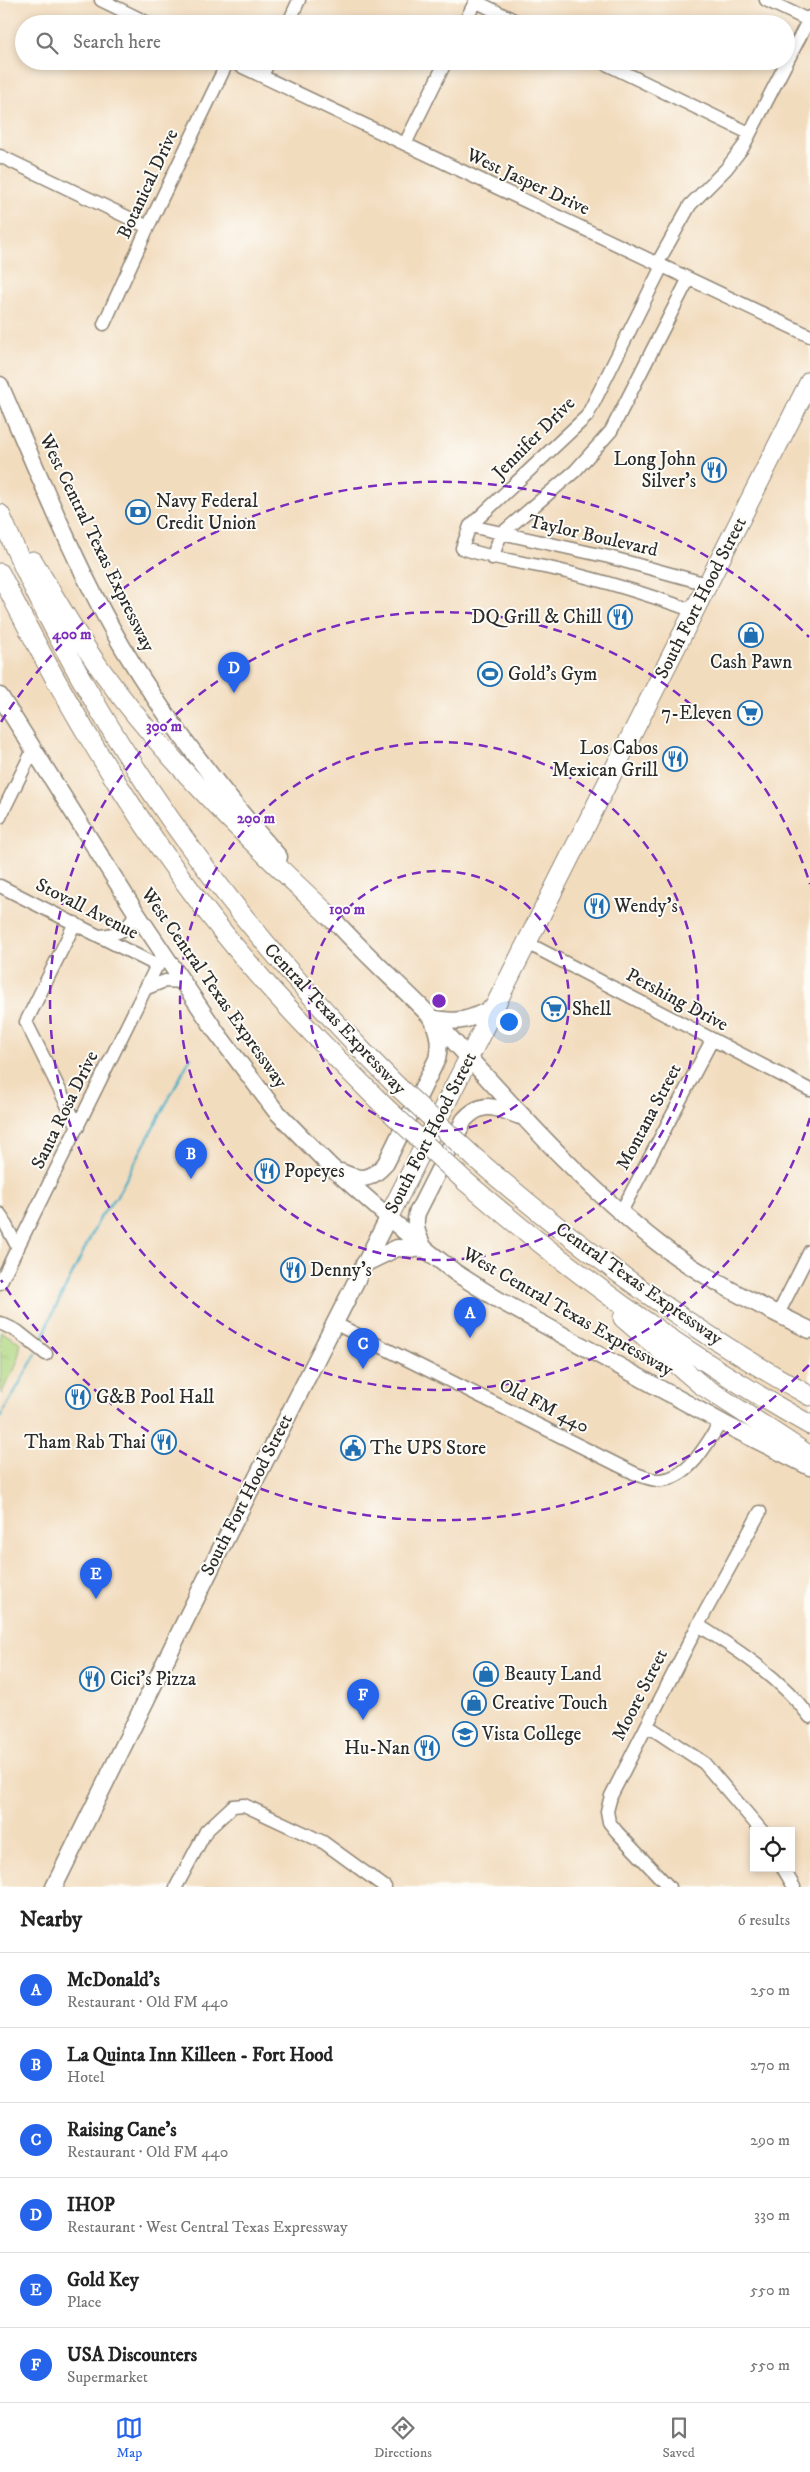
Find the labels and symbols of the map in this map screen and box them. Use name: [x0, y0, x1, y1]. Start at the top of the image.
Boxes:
street label: Botanical Drive: [113, 125, 184, 243]
street label: West Jasper Drive: [462, 143, 593, 221]
street label: Jennifer Drive: [487, 392, 580, 485]
street label: West Central Texas Expressway: [34, 429, 160, 656]
place label: Long John Silver's: [614, 448, 696, 493]
restaurant icon: Long John Silver's: [701, 457, 727, 483]
place label: Navy Federal Credit Union: [156, 490, 258, 535]
bank icon: Navy Federal Credit Union: [125, 499, 151, 525]
street label: Taylor Boulevard: [526, 510, 660, 562]
street label: South Fort Hood Street: [650, 513, 752, 683]
restaurant icon: DQ Grill & Chill: [607, 604, 633, 630]
place label: DQ Grill & Chill: [471, 606, 602, 629]
shop icon: Cash Pawn: [738, 622, 764, 648]
text: 400 m: [51, 625, 92, 644]
place label: Cash Pawn: [710, 651, 792, 674]
pin: D: [218, 652, 250, 693]
sports icon: Gold's Gym: [477, 661, 503, 687]
place label: Gold's Gym: [508, 663, 597, 686]
supermarket icon: 7-Eleven: [737, 700, 763, 726]
place label: 7-Eleven: [661, 702, 732, 725]
text: 300 m: [146, 717, 183, 736]
place label: Los Cabos Mexican Grill: [552, 737, 658, 782]
restaurant icon: Los Cabos Mexican Grill: [662, 746, 688, 772]
text: 200 m: [237, 809, 276, 828]
street label: Stovall Avenue: [32, 873, 142, 945]
street label: West Central Texas Expressway: [135, 883, 293, 1093]
restaurant icon: Wendy's: [584, 893, 610, 919]
place label: Wendy's: [613, 895, 678, 918]
text: 100 m: [329, 900, 366, 919]
street label: Central Texas Expressway: [259, 939, 412, 1100]
street label: Pershing Drive: [622, 963, 732, 1037]
centre of rings: [430, 992, 448, 1010]
supermarket icon: Shell: [541, 996, 567, 1022]
place label: Shell: [572, 998, 611, 1021]
your location: [496, 1009, 522, 1035]
street label: Santa Rosa Drive: [26, 1047, 104, 1173]
street label: South Fort Hood Street: [380, 1048, 482, 1218]
street label: Montana Street: [611, 1060, 687, 1174]
pin: B: [175, 1138, 207, 1179]
restaurant icon: Popeyes: [254, 1158, 280, 1184]
place label: Popeyes: [284, 1160, 345, 1183]
street label: Central Texas Expressway: [551, 1218, 728, 1351]
street label: West Central Texas Expressway: [458, 1242, 678, 1382]
restaurant icon: Denny's: [280, 1257, 306, 1283]
place label: Denny's: [310, 1259, 372, 1282]
pin: A: [454, 1297, 486, 1338]
pin: C: [347, 1328, 379, 1369]
street label: Old FM 440: [495, 1374, 593, 1438]
restaurant icon: G&B Pool Hall: [65, 1384, 91, 1410]
place label: G&B Pool Hall: [96, 1386, 215, 1409]
street label: South Fort Hood Street: [196, 1410, 298, 1580]
restaurant icon: Tham Rab Thai: [151, 1429, 177, 1455]
place label: Tham Rab Thai: [24, 1431, 146, 1454]
public building icon: The UPS Store: [340, 1435, 366, 1461]
place label: The UPS Store: [370, 1437, 486, 1460]
pin: E: [80, 1558, 112, 1599]
street label: Moore Street: [607, 1645, 673, 1745]
shop icon: Beauty Land: [473, 1661, 499, 1687]
place label: Beauty Land: [504, 1663, 602, 1686]
restaurant icon: Cici's Pizza: [79, 1666, 105, 1692]
place label: Cici's Pizza: [110, 1668, 196, 1691]
pin: F: [347, 1679, 379, 1720]
shop icon: Creative Touch: [461, 1690, 487, 1716]
place label: Creative Touch: [492, 1692, 608, 1715]
school or university icon: Vista College: [452, 1721, 478, 1747]
place label: Vista College: [481, 1723, 582, 1746]
restaurant icon: Hu-Nan: [414, 1735, 440, 1761]
place label: Hu-Nan: [344, 1737, 410, 1760]

